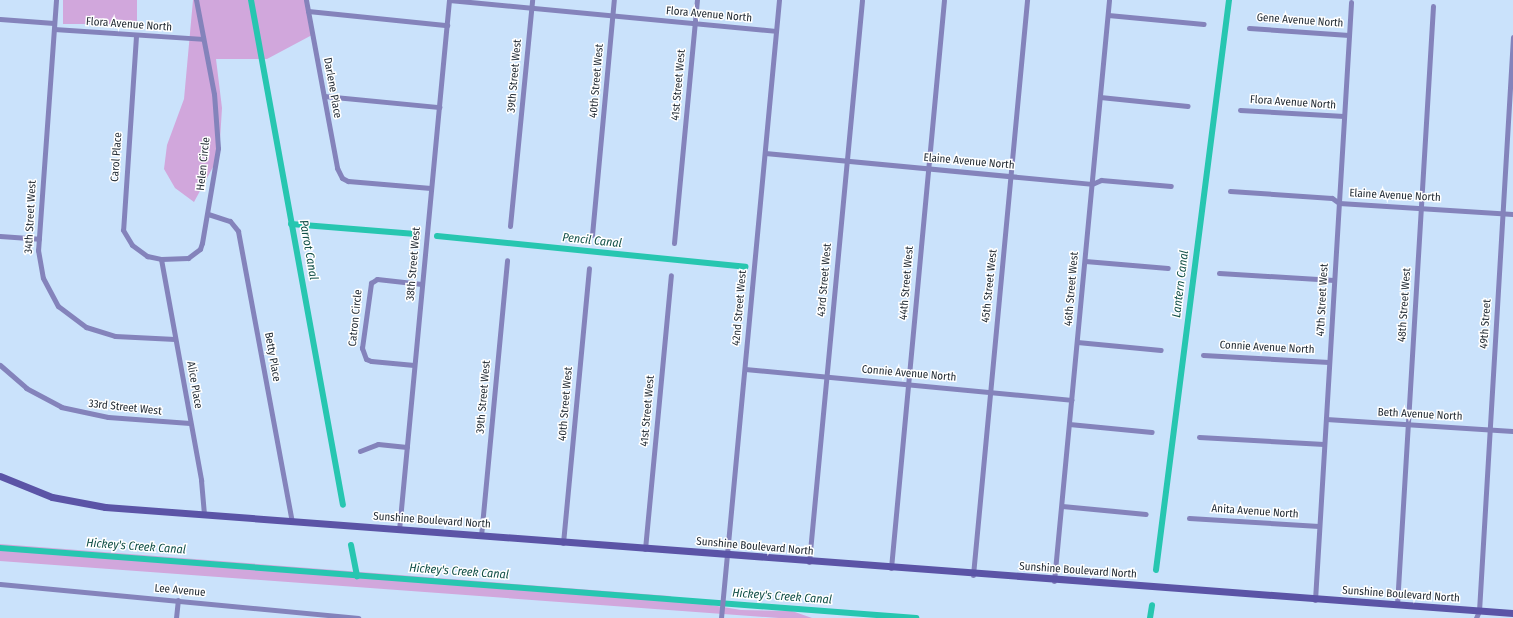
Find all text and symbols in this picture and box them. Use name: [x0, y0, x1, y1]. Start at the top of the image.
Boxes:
street label: Flora Avenue North: [666, 5, 752, 25]
street label: Gene Avenue North: [1256, 11, 1344, 31]
street label: Flora Avenue North: [86, 15, 172, 35]
street label: 39th Street West: [505, 39, 525, 113]
street label: 40th Street West: [587, 43, 607, 119]
street label: 41st Street West: [669, 49, 689, 121]
street label: Darlene Place: [320, 57, 344, 119]
street label: Flora Avenue North: [1250, 93, 1336, 113]
street label: Carol Place: [109, 132, 125, 182]
street label: Helen Circle: [195, 137, 213, 191]
street label: Elaine Avenue North: [923, 151, 1015, 173]
street label: 34th Street West: [22, 180, 40, 254]
street label: Elaine Avenue North: [1349, 187, 1441, 205]
water label: Parrot Canal: [296, 219, 320, 281]
street label: 38th Street West: [404, 227, 424, 301]
water label: Pencil Canal: [562, 231, 622, 251]
street label: 43rd Street West: [815, 243, 835, 317]
street label: 44th Street West: [897, 246, 917, 320]
street label: 45th Street West: [980, 249, 1000, 323]
water label: Lantern Canal: [1170, 250, 1192, 318]
street label: 46th Street West: [1062, 251, 1082, 327]
street label: 47th Street West: [1314, 263, 1332, 337]
street label: 48th Street West: [1396, 267, 1414, 343]
street label: 42nd Street West: [730, 270, 750, 346]
street label: Catron Circle: [346, 289, 366, 347]
street label: 49th Street: [1478, 299, 1494, 349]
street label: Betty Place: [261, 331, 283, 383]
street label: Connie Avenue North: [1219, 339, 1315, 357]
street label: Alice Place: [183, 360, 205, 410]
street label: 39th Street West: [474, 360, 494, 434]
street label: Connie Avenue North: [861, 363, 957, 385]
street label: 40th Street West: [556, 366, 576, 442]
street label: 41st Street West: [638, 375, 658, 447]
street label: 33rd Street West: [88, 398, 162, 418]
street label: Beth Avenue North: [1377, 406, 1463, 424]
street label: Anita Avenue North: [1211, 502, 1299, 522]
street label: Sunshine Boulevard North: [373, 510, 491, 532]
street label: Sunshine Boulevard North: [696, 535, 814, 559]
water label: Hickey's Creek Canal: [86, 536, 186, 558]
street label: Sunshine Boulevard North: [1019, 560, 1137, 582]
water label: Hickey's Creek Canal: [409, 561, 509, 583]
street label: Lee Avenue: [154, 582, 206, 600]
street label: Sunshine Boulevard North: [1342, 584, 1460, 606]
water label: Hickey's Creek Canal: [732, 586, 832, 608]

